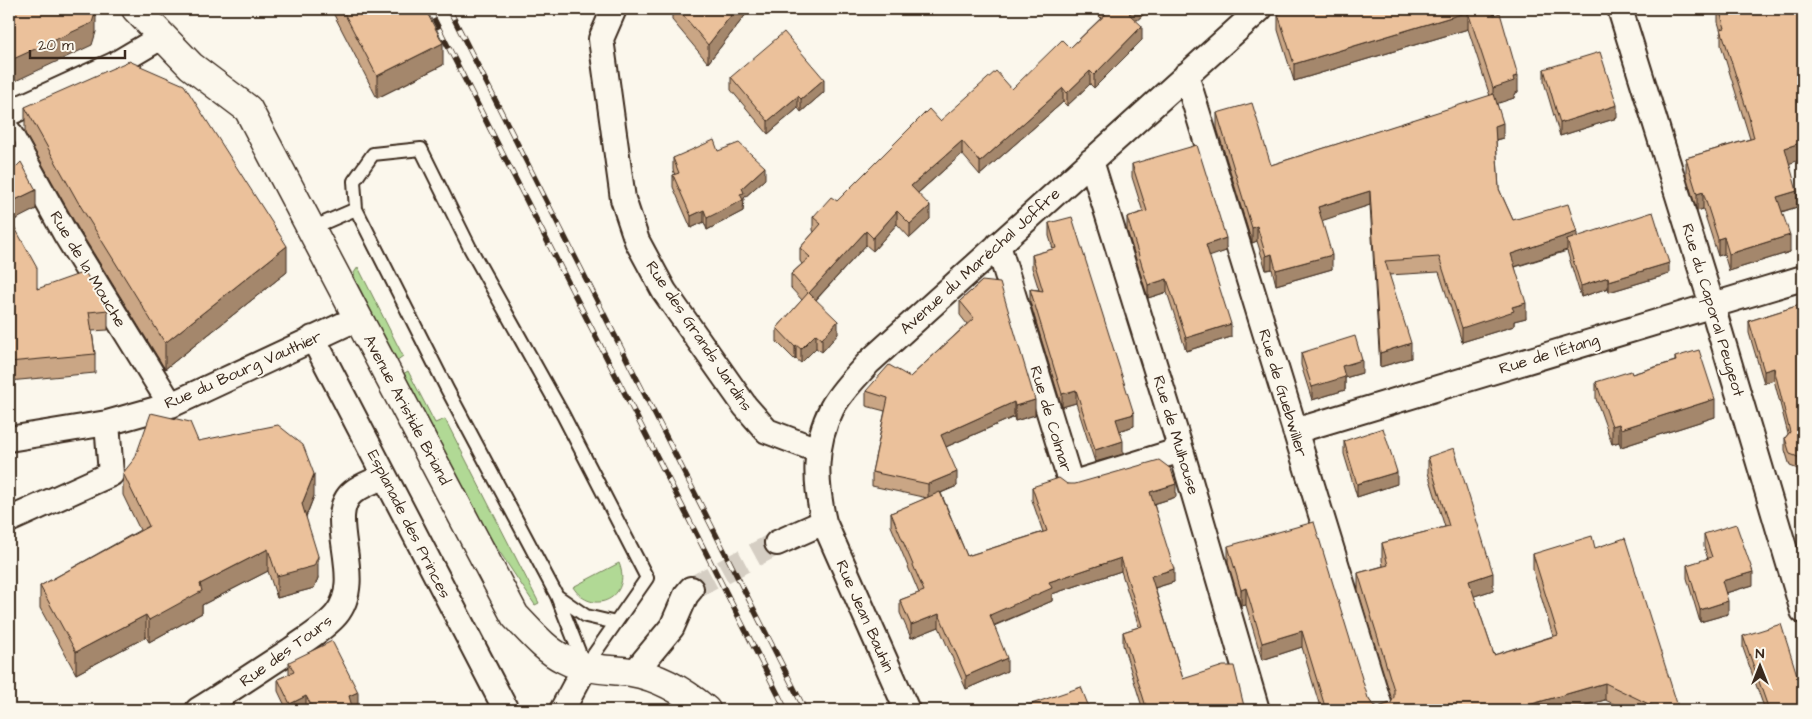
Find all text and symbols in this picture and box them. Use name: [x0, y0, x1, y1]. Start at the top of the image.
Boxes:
scale bar: [30, 28, 125, 60]
text: 20 m: [38, 35, 74, 56]
street label: Avenue du Maréchal Joffre: [895, 183, 1065, 339]
street label: Rue de la Mouche: [45, 207, 132, 332]
street label: Rue du Caporal Peugeot: [1675, 221, 1750, 400]
street label: Rue des Grands Jardins: [640, 257, 758, 415]
street label: Rue du Bourg Vauthier: [161, 325, 326, 416]
street label: Rue de Guebwiller: [1253, 326, 1313, 460]
street label: Rue de l'Étang: [1496, 328, 1602, 381]
street label: Avenue Aristide Briand: [358, 331, 456, 489]
street label: Rue de Colmar: [1024, 363, 1078, 475]
street label: Rue de Mulhouse: [1147, 373, 1205, 498]
street label: Esplanade des Princes: [362, 446, 456, 602]
street label: Rue Jean Bauhin: [830, 557, 900, 675]
street label: Rue des Tours: [235, 610, 337, 692]
north arrow: [1734, 642, 1784, 692]
text: N: [1756, 644, 1765, 664]

